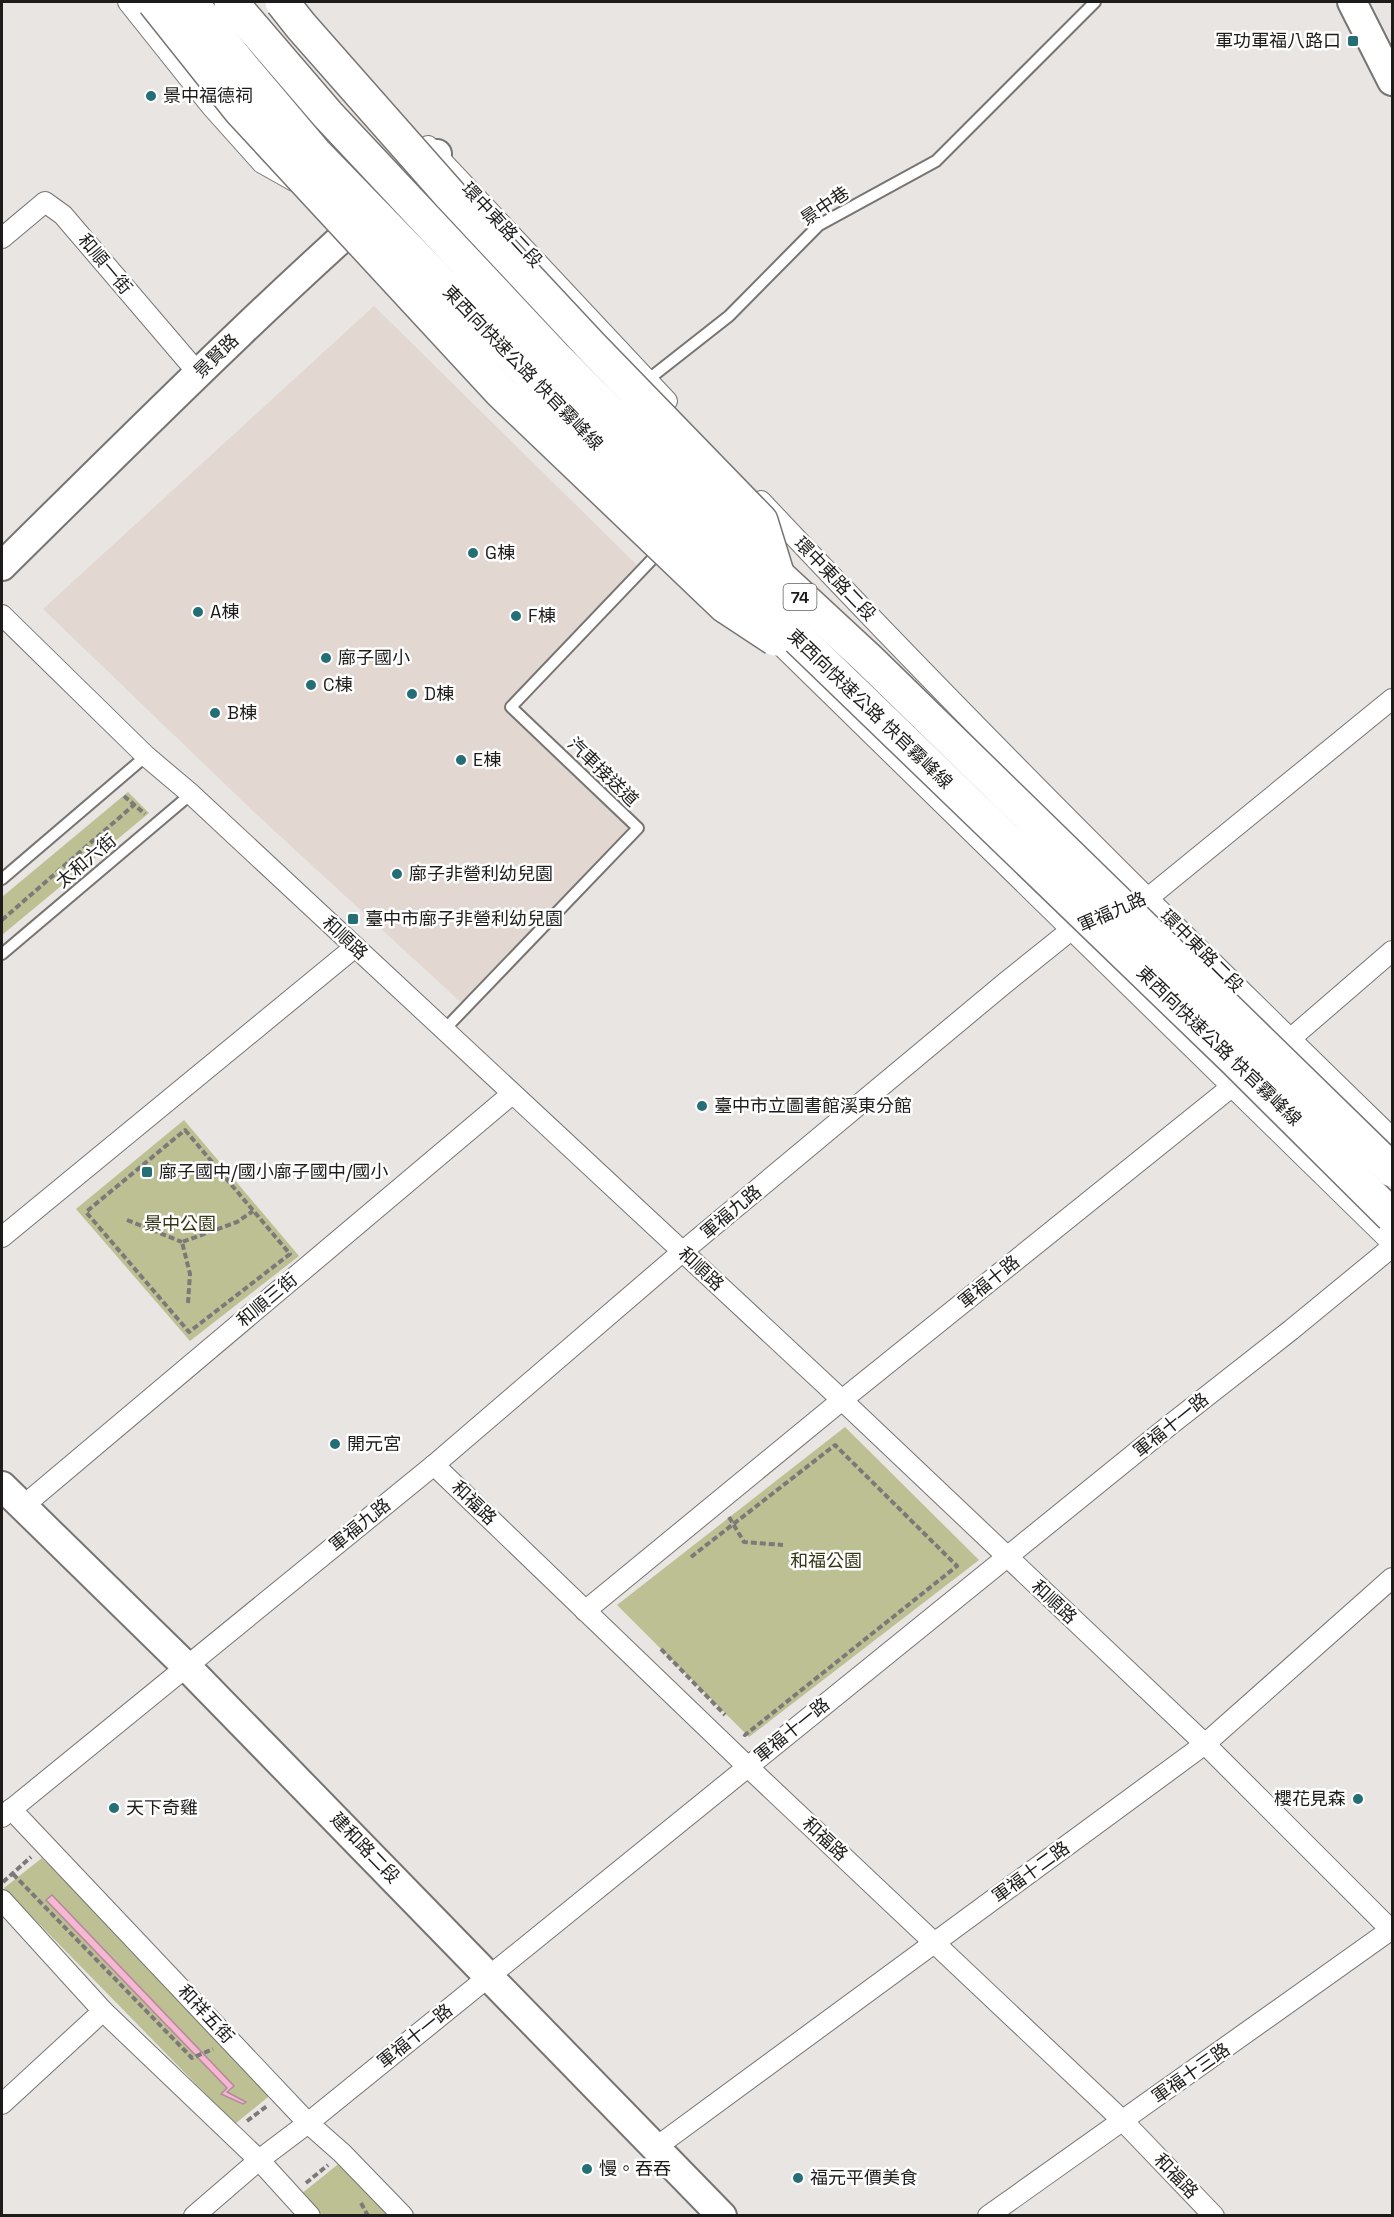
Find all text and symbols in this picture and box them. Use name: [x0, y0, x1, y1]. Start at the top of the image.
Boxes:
place label: 軍功軍福八路口: [1215, 29, 1341, 52]
marker: 軍功軍福八路口: [1346, 34, 1360, 48]
place label: 景中福德祠: [163, 84, 253, 107]
marker: 景中福德祠: [144, 89, 158, 103]
street label: 環中東路二段: [457, 177, 548, 272]
street label: 景中巷: [796, 181, 854, 230]
street label: 和順一街: [73, 229, 137, 299]
street label: 東西向快速公路 快官霧峰線: [438, 280, 608, 455]
street label: 景賢路: [188, 329, 243, 383]
street label: 環中東路二段: [790, 532, 881, 625]
place label: G棟: [485, 541, 515, 564]
marker: G棟: [466, 546, 480, 560]
road number: 74: [784, 584, 816, 610]
place label: A棟: [210, 600, 239, 623]
place label: F棟: [528, 604, 556, 627]
marker: A棟: [191, 605, 205, 619]
marker: F棟: [509, 609, 523, 623]
street label: 東西向快速公路 快官霧峰線: [783, 624, 958, 794]
place label: 廍子國小: [338, 646, 410, 669]
marker: 廍子國小: [319, 651, 333, 665]
place label: C棟: [323, 673, 353, 696]
marker: C棟: [304, 678, 318, 692]
place label: D棟: [424, 682, 454, 705]
marker: D棟: [405, 687, 419, 701]
place label: B棟: [227, 701, 257, 724]
marker: B棟: [208, 706, 222, 720]
street label: 汽車接送道: [563, 732, 644, 811]
place label: E棟: [473, 748, 501, 771]
marker: E棟: [454, 753, 468, 767]
street label: 太和六街: [51, 829, 121, 893]
place label: 廍子非營利幼兒園: [409, 862, 553, 885]
marker: 廍子非營利幼兒園: [390, 867, 404, 881]
street label: 軍福九路: [1074, 886, 1149, 937]
street label: 環中東路二段: [1156, 904, 1249, 997]
place label: 臺中市廍子非營利幼兒園: [365, 907, 563, 930]
street label: 和順路: [318, 911, 373, 964]
marker: 臺中市廍子非營利幼兒園: [346, 912, 360, 926]
street label: 東西向快速公路 快官霧峰線: [1132, 961, 1307, 1131]
place label: 臺中市立圖書館溪東分館: [714, 1094, 912, 1117]
marker: 臺中市立圖書館溪東分館: [695, 1099, 709, 1113]
place label: 廍子國中/國小廍子國中/國小: [159, 1160, 388, 1183]
marker: 廍子國中/國小廍子國中/國小: [140, 1165, 154, 1179]
street label: 軍福九路: [696, 1180, 766, 1244]
park label: 景中公園: [144, 1212, 216, 1235]
street label: 和順路: [674, 1242, 729, 1295]
street label: 軍福十路: [953, 1250, 1024, 1313]
street label: 和順三街: [232, 1268, 302, 1332]
street label: 軍福十一路: [1128, 1387, 1213, 1462]
place label: 開元宮: [347, 1432, 401, 1455]
marker: 開元宮: [328, 1437, 342, 1451]
street label: 和福路: [447, 1476, 502, 1530]
street label: 軍福九路: [324, 1493, 395, 1556]
park label: 和福公園: [790, 1549, 862, 1572]
street label: 和順路: [1027, 1575, 1082, 1628]
street label: 軍福十一路: [749, 1692, 834, 1767]
place label: 櫻花見森: [1274, 1787, 1346, 1810]
marker: 櫻花見森: [1351, 1792, 1365, 1806]
place label: 天下奇雞: [126, 1796, 198, 1819]
marker: 天下奇雞: [107, 1801, 121, 1815]
street label: 建和路二段: [326, 1807, 405, 1888]
street label: 和福路: [798, 1812, 853, 1865]
street label: 軍福十二路: [988, 1836, 1074, 1907]
street label: 和祥五街: [173, 1979, 239, 2048]
street label: 軍福十一路: [372, 1998, 457, 2073]
street label: 軍福十三路: [1147, 2037, 1234, 2108]
street label: 和福路: [1149, 2148, 1203, 2203]
place label: 慢。吞吞: [599, 2157, 671, 2180]
marker: 慢。吞吞: [580, 2162, 594, 2176]
place label: 福元平價美食: [810, 2166, 918, 2189]
marker: 福元平價美食: [791, 2171, 805, 2185]

